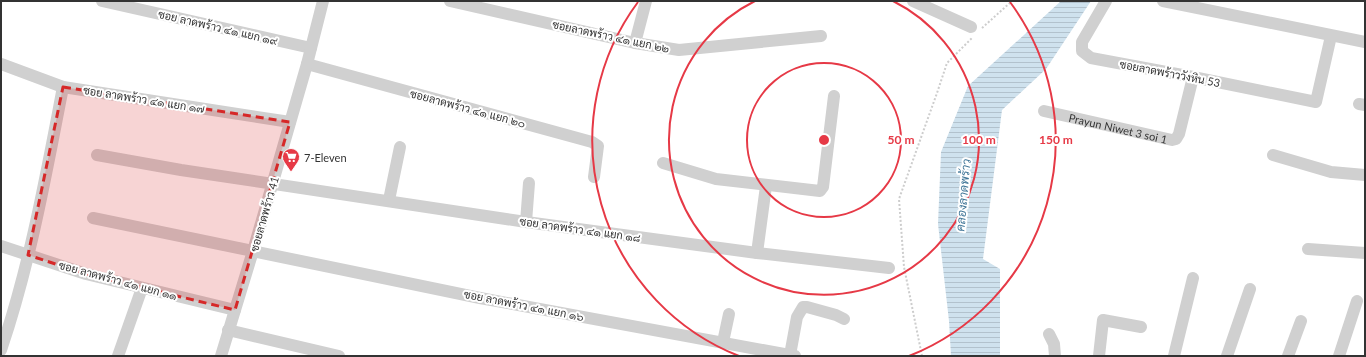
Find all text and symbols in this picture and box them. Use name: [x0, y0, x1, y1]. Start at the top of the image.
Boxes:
street label: ซอย ลาดพร้าว ๔๑ แยก ๑๙: [157, 7, 279, 47]
street label: ซอยลาดพร้าว ๔๑ แยก ๒๒: [551, 17, 671, 55]
street label: ซอยลาดพร้าววังหิน 53: [1119, 57, 1221, 89]
street label: ซอย ลาดพร้าว ๔๑ แยก ๑๗: [82, 83, 206, 115]
street label: ซอยลาดพร้าว ๔๑ แยก ๒๐: [409, 86, 527, 130]
street label: Prayun Niwet 3 soi 1: [1068, 110, 1169, 145]
text: 50 m: [888, 132, 914, 147]
text: 100 m: [962, 132, 996, 147]
text: 150 m: [1039, 132, 1073, 147]
centre of rings: [817, 133, 831, 147]
supermarket icon: 7-Eleven: [281, 147, 301, 172]
place label: 7-Eleven: [304, 151, 347, 164]
water label: คลองลาดพร้าว: [952, 158, 974, 232]
street label: ซอยลาดพร้าว 41: [247, 175, 281, 253]
street label: ซอย ลาดพร้าว ๔๑ แยก ๑๘: [519, 214, 641, 244]
street label: ซอย ลาดพร้าว ๔๑ แยก ๑๑: [57, 258, 179, 302]
street label: ซอย ลาดพร้าว ๔๑ แยก ๑๖: [463, 287, 585, 323]

